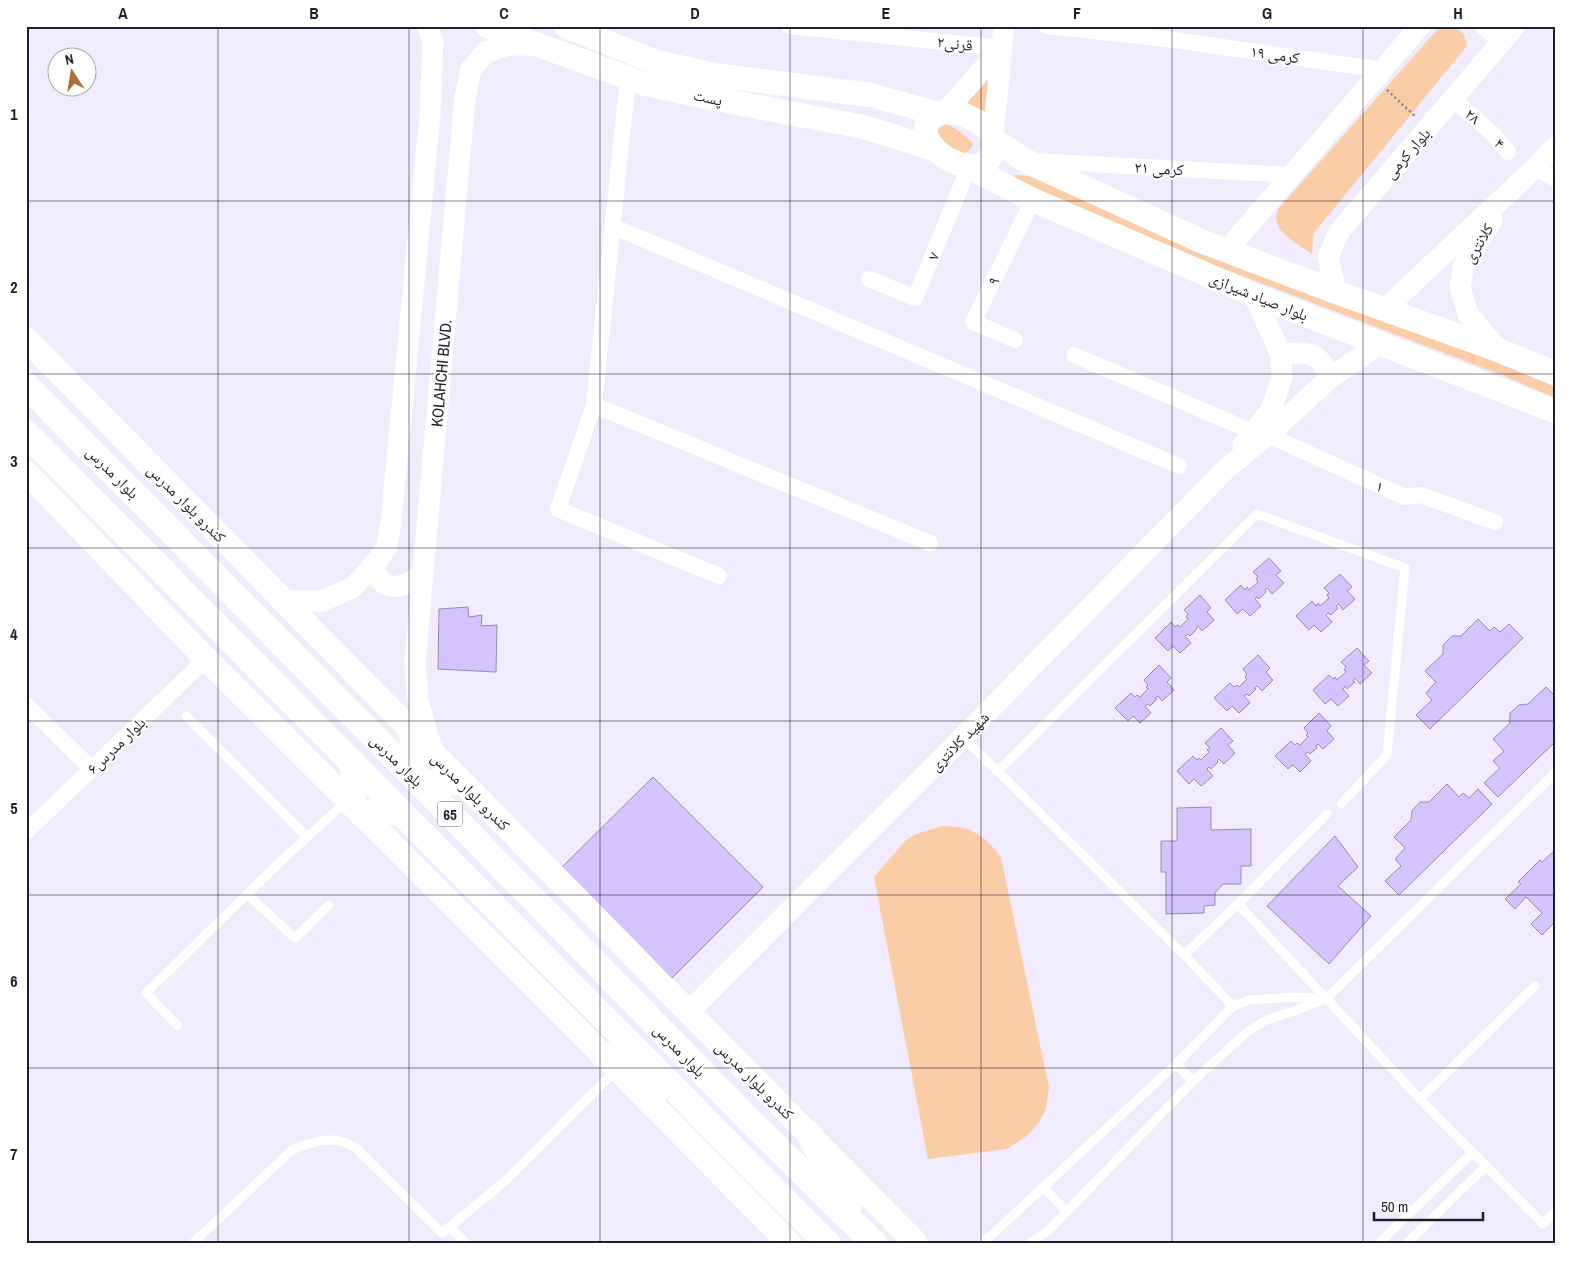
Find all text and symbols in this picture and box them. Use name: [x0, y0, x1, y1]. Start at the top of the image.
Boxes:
text: A: [118, 2, 128, 24]
text: B: [309, 2, 319, 24]
text: C: [499, 2, 509, 24]
text: D: [690, 2, 700, 24]
text: E: [882, 2, 891, 24]
text: F: [1073, 2, 1081, 24]
text: G: [1262, 2, 1272, 24]
text: H: [1453, 2, 1463, 24]
street label: قرنی۲: [936, 30, 974, 56]
street label: کرمی ۱۹: [1249, 40, 1301, 68]
north arrow: [48, 48, 98, 98]
text: N: [63, 50, 75, 69]
street label: پست: [691, 83, 725, 111]
text: 1: [10, 103, 18, 125]
street label: ۲۸: [1460, 103, 1486, 129]
street label: بلوار کرمی: [1379, 123, 1435, 183]
street label: ۴: [1489, 133, 1511, 153]
street label: کرمی ۲۱: [1134, 156, 1185, 180]
street label: کلانتری: [1458, 219, 1499, 267]
street label: ۷: [921, 249, 945, 263]
street label: بلوار صیاد شیرازی: [1206, 266, 1312, 326]
street label: ۹: [982, 273, 1004, 289]
text: 2: [10, 276, 18, 298]
street label: KOLAHCHI BLVD.: [425, 318, 457, 428]
street label: بلوار مدرس: [82, 441, 144, 503]
text: 3: [10, 450, 18, 472]
street label: کندرو بلوار مدرس: [143, 459, 231, 547]
street label: ۱: [1372, 474, 1388, 498]
text: 4: [10, 623, 18, 645]
street label: شهید کلانتری: [924, 706, 994, 776]
street label: بلوار مدرس۶: [82, 711, 150, 779]
street label: بلوار مدرس: [366, 729, 428, 791]
street label: کندرو بلوار مدرس: [427, 747, 515, 835]
text: 5: [10, 797, 18, 819]
road number: 65: [438, 802, 462, 826]
text: 6: [10, 970, 18, 992]
street label: بلوار مدرس: [649, 1018, 711, 1082]
street label: کندرو بلوار مدرس: [711, 1036, 799, 1124]
text: 7: [10, 1143, 18, 1165]
scale bar: [1374, 1189, 1482, 1221]
text: 50 m: [1381, 1196, 1408, 1217]

